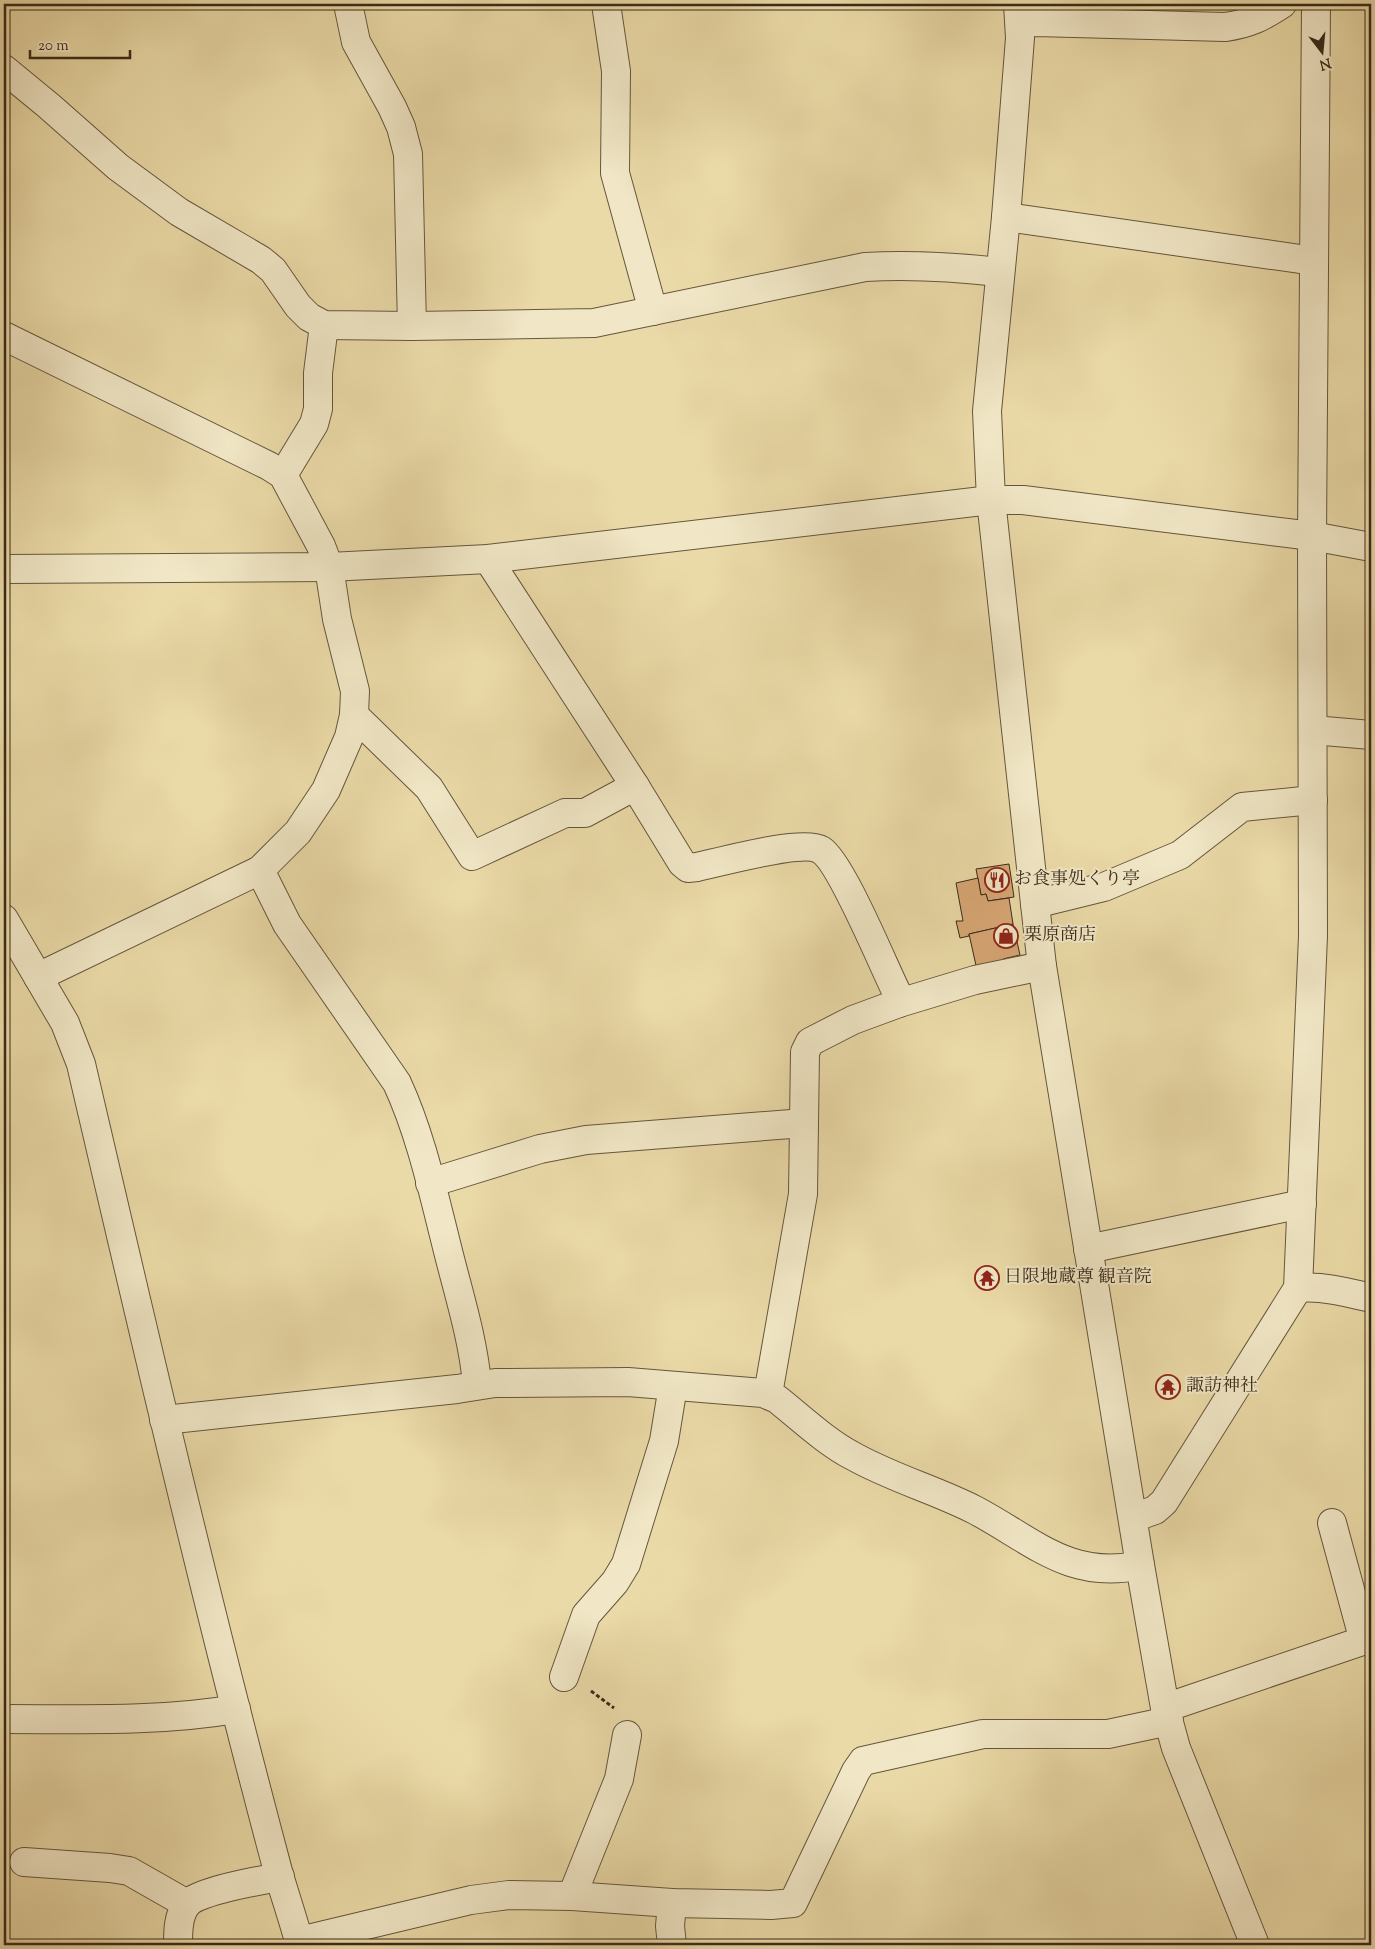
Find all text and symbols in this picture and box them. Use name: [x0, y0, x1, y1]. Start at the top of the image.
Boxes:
scale bar: [30, 28, 130, 60]
north arrow: [1298, 28, 1348, 78]
text: 20 m: [38, 36, 69, 57]
text: N: [1317, 51, 1333, 74]
restaurant icon: お食事処くり亭: [984, 867, 1010, 893]
place label: お食事処くり亭: [1014, 867, 1140, 893]
shop icon: 栗原商店: [993, 923, 1019, 949]
place label: 栗原商店: [1024, 923, 1096, 949]
temple icon: 日限地蔵尊 観音院: [974, 1265, 1000, 1291]
place label: 日限地蔵尊 観音院: [1004, 1265, 1152, 1291]
temple icon: 諏訪神社: [1155, 1374, 1181, 1400]
place label: 諏訪神社: [1186, 1374, 1258, 1400]

